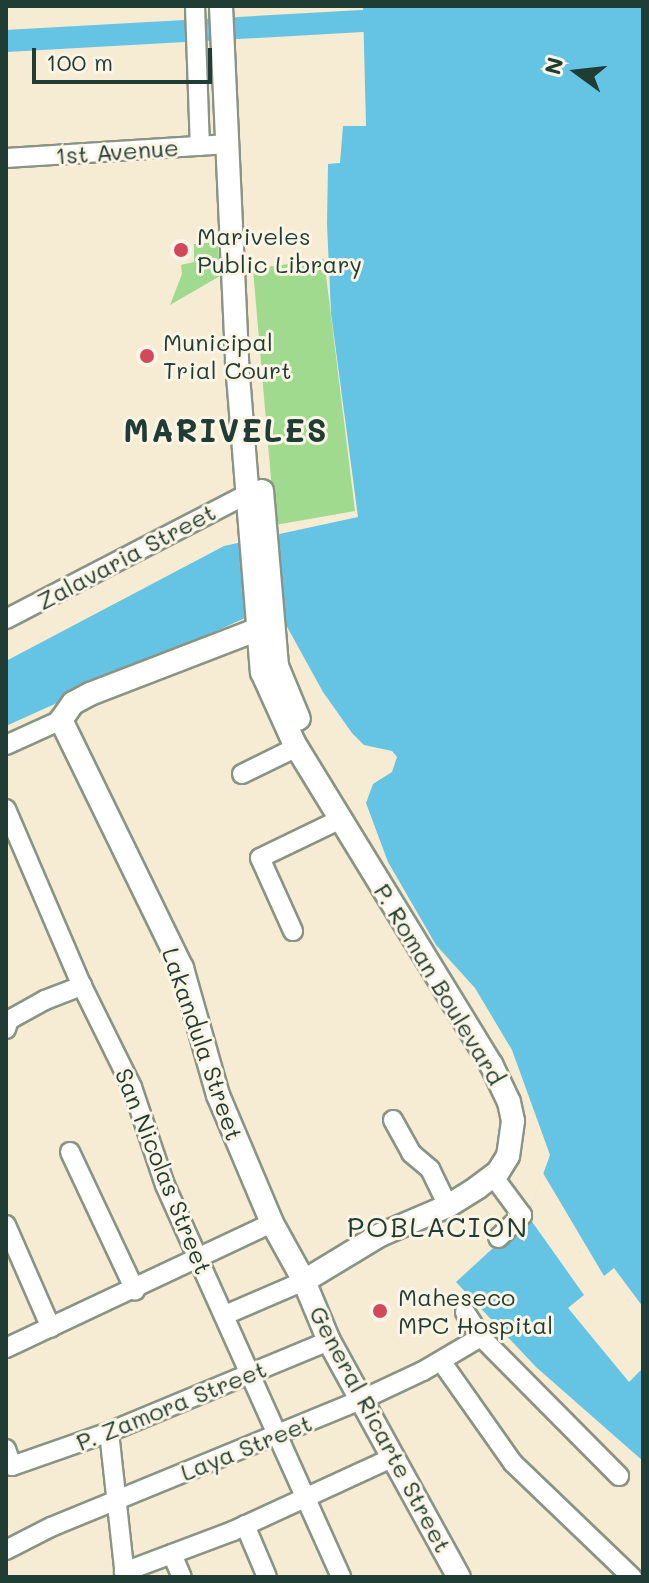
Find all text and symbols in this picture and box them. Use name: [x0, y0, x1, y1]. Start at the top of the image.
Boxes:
scale bar: [36, 32, 216, 82]
north arrow: [537, 32, 617, 112]
text: 100 m: [46, 46, 113, 77]
text: N: [537, 54, 570, 77]
street label: 1st Avenue: [54, 132, 180, 170]
place label: Mariveles Public Library: [197, 222, 362, 278]
marker: Mariveles Public Library: [172, 241, 190, 259]
place label: Municipal Trial Court: [163, 328, 292, 384]
marker: Municipal Trial Court: [138, 347, 156, 365]
district label: MARIVELES: [123, 410, 329, 448]
street label: Zalavaria Street: [32, 497, 220, 615]
street label: P. Roman Boulevard: [368, 878, 512, 1090]
street label: Lakandula Street: [157, 944, 249, 1144]
street label: San Nicolas Street: [110, 1064, 218, 1278]
district label: POBLACION: [347, 1209, 529, 1243]
place label: Maheseco MPC Hospital: [398, 1283, 553, 1339]
marker: Maheseco MPC Hospital: [369, 1300, 391, 1322]
street label: General Ricarte Street: [304, 1301, 458, 1557]
street label: P. Zamora Street: [72, 1354, 270, 1456]
street label: Laya Street: [176, 1408, 316, 1486]

